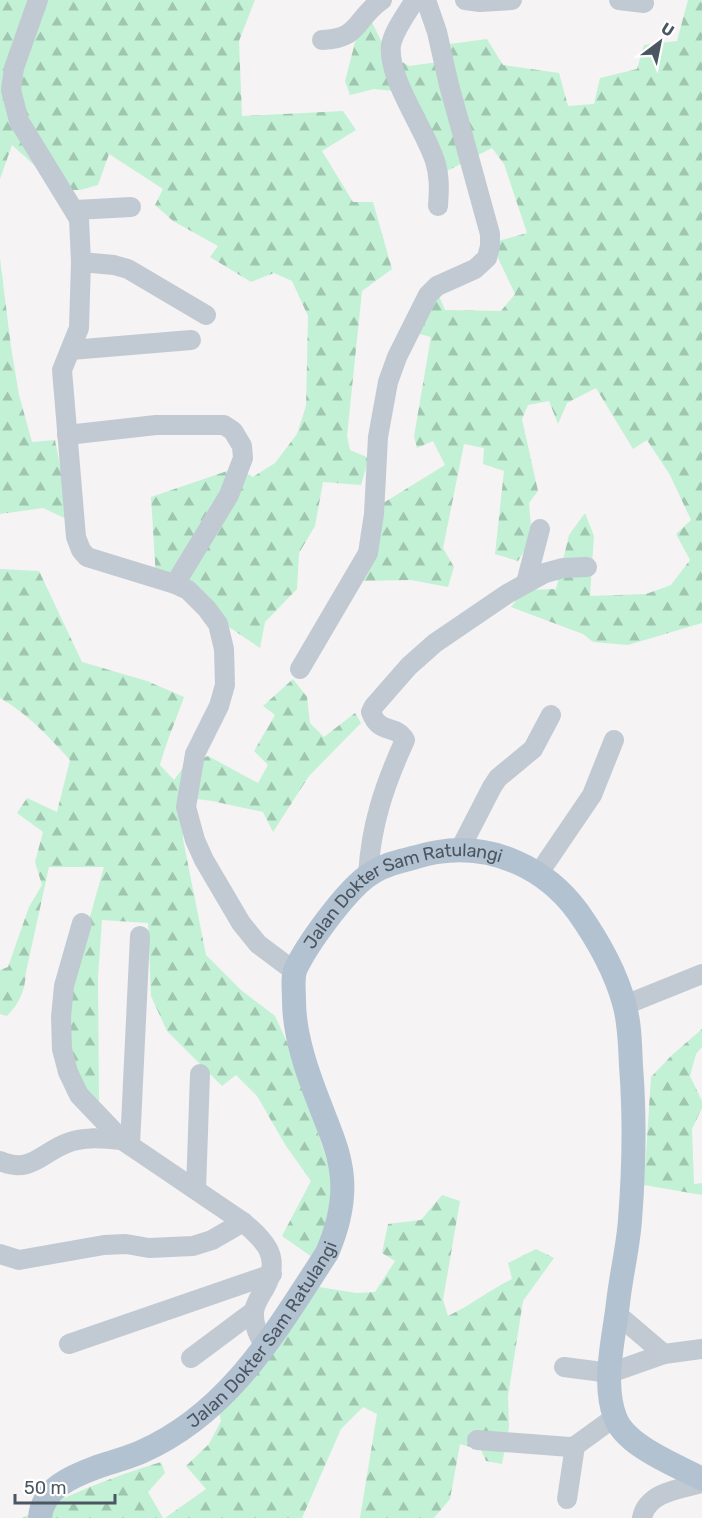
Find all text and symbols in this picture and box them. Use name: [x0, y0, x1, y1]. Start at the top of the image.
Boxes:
north arrow: [630, 12, 690, 72]
text: U: [658, 19, 678, 41]
street label: Jalan Dokter Sam Ratulangi: [299, 839, 505, 953]
street label: Jalan Dokter Sam Ratulangi: [183, 1238, 342, 1433]
scale bar: [15, 1467, 116, 1505]
text: 50 m: [24, 1477, 67, 1499]

